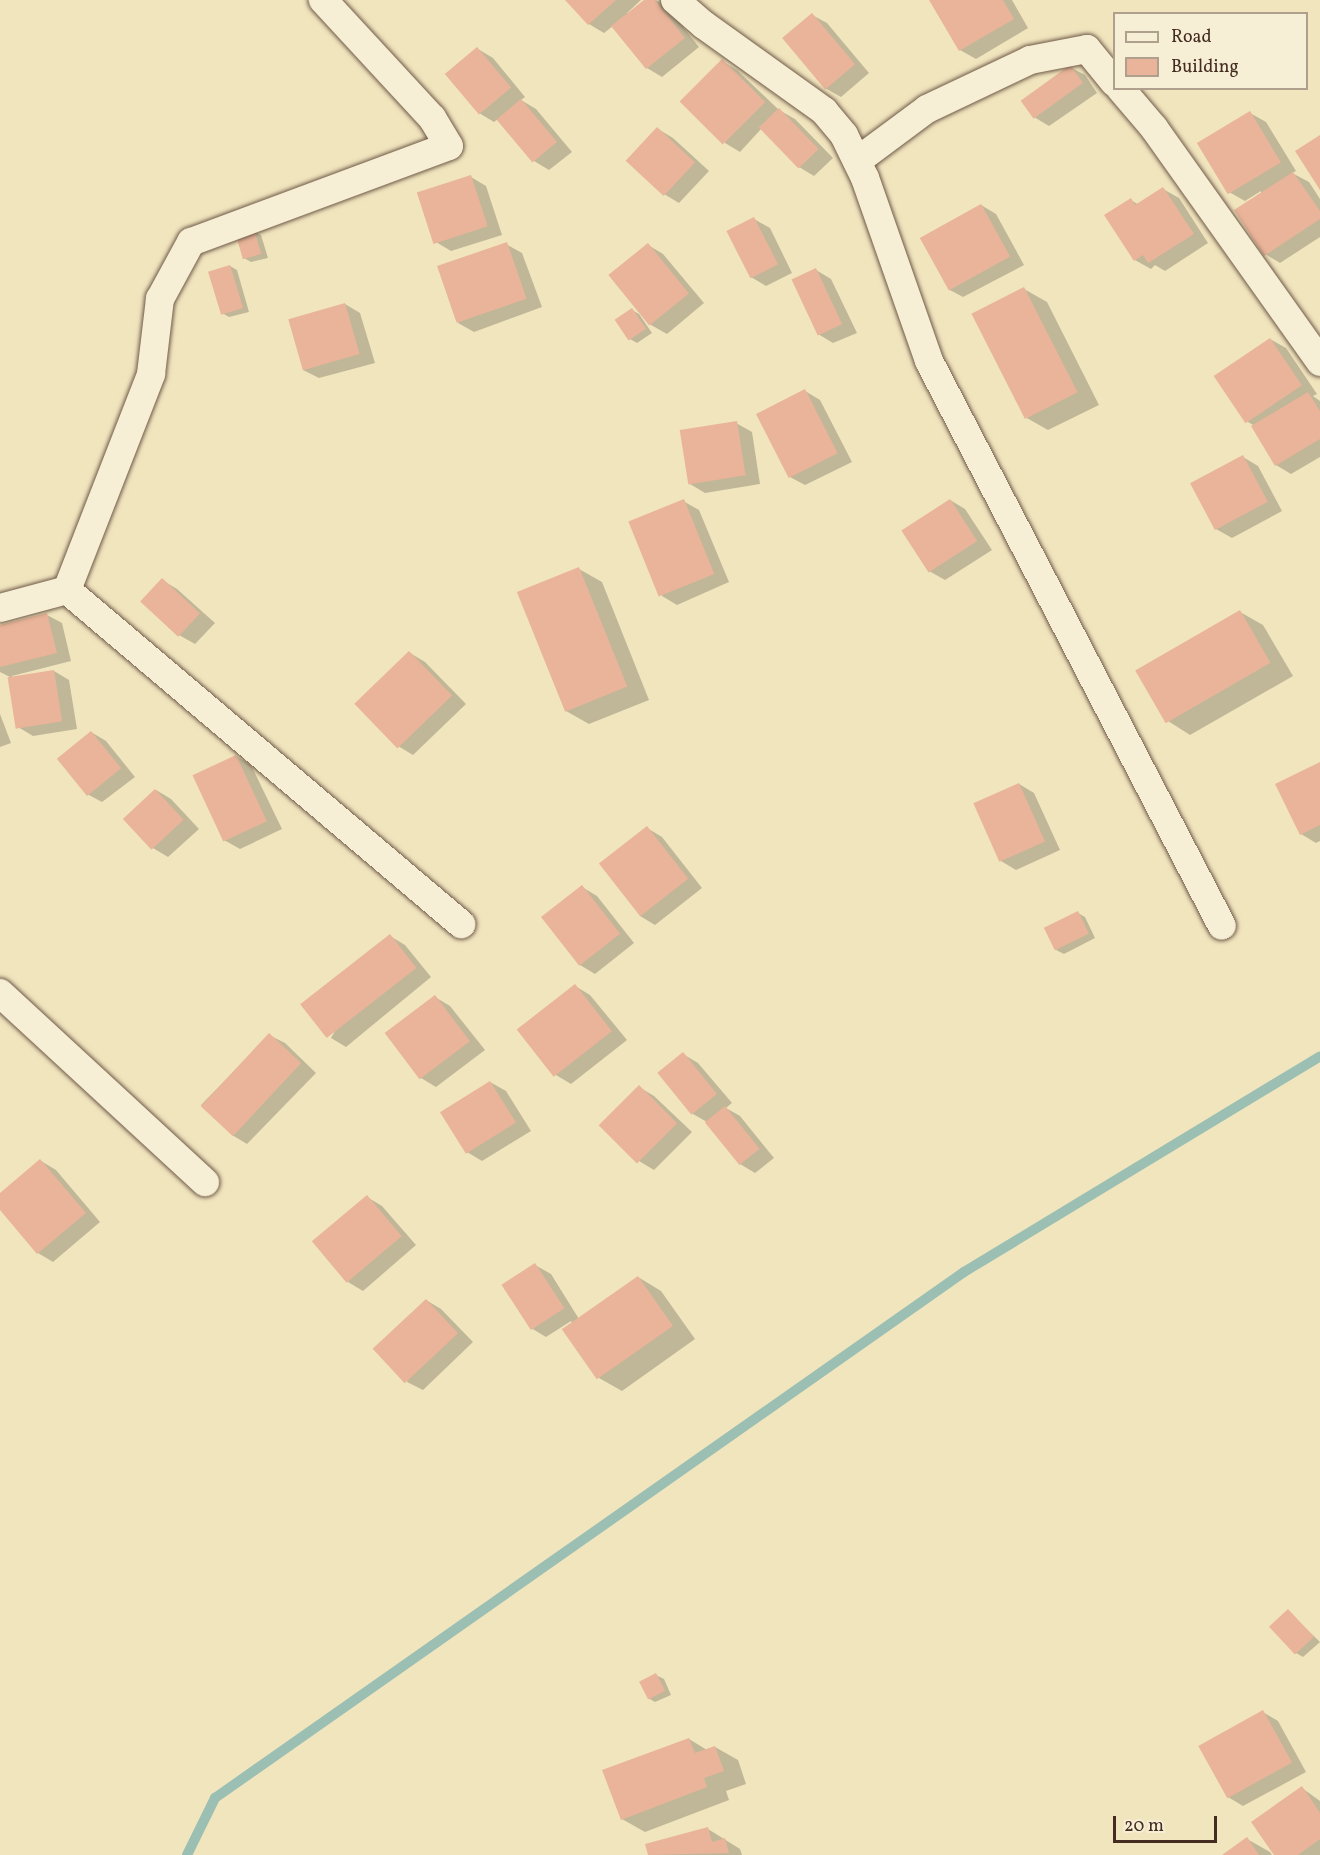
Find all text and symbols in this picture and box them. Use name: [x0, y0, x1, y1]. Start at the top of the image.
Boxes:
legend: [1113, 12, 1308, 90]
text: Road: [1171, 25, 1212, 50]
text: Building: [1171, 55, 1239, 80]
scale bar: [1116, 1804, 1220, 1842]
text: 20 m: [1124, 1814, 1164, 1839]

